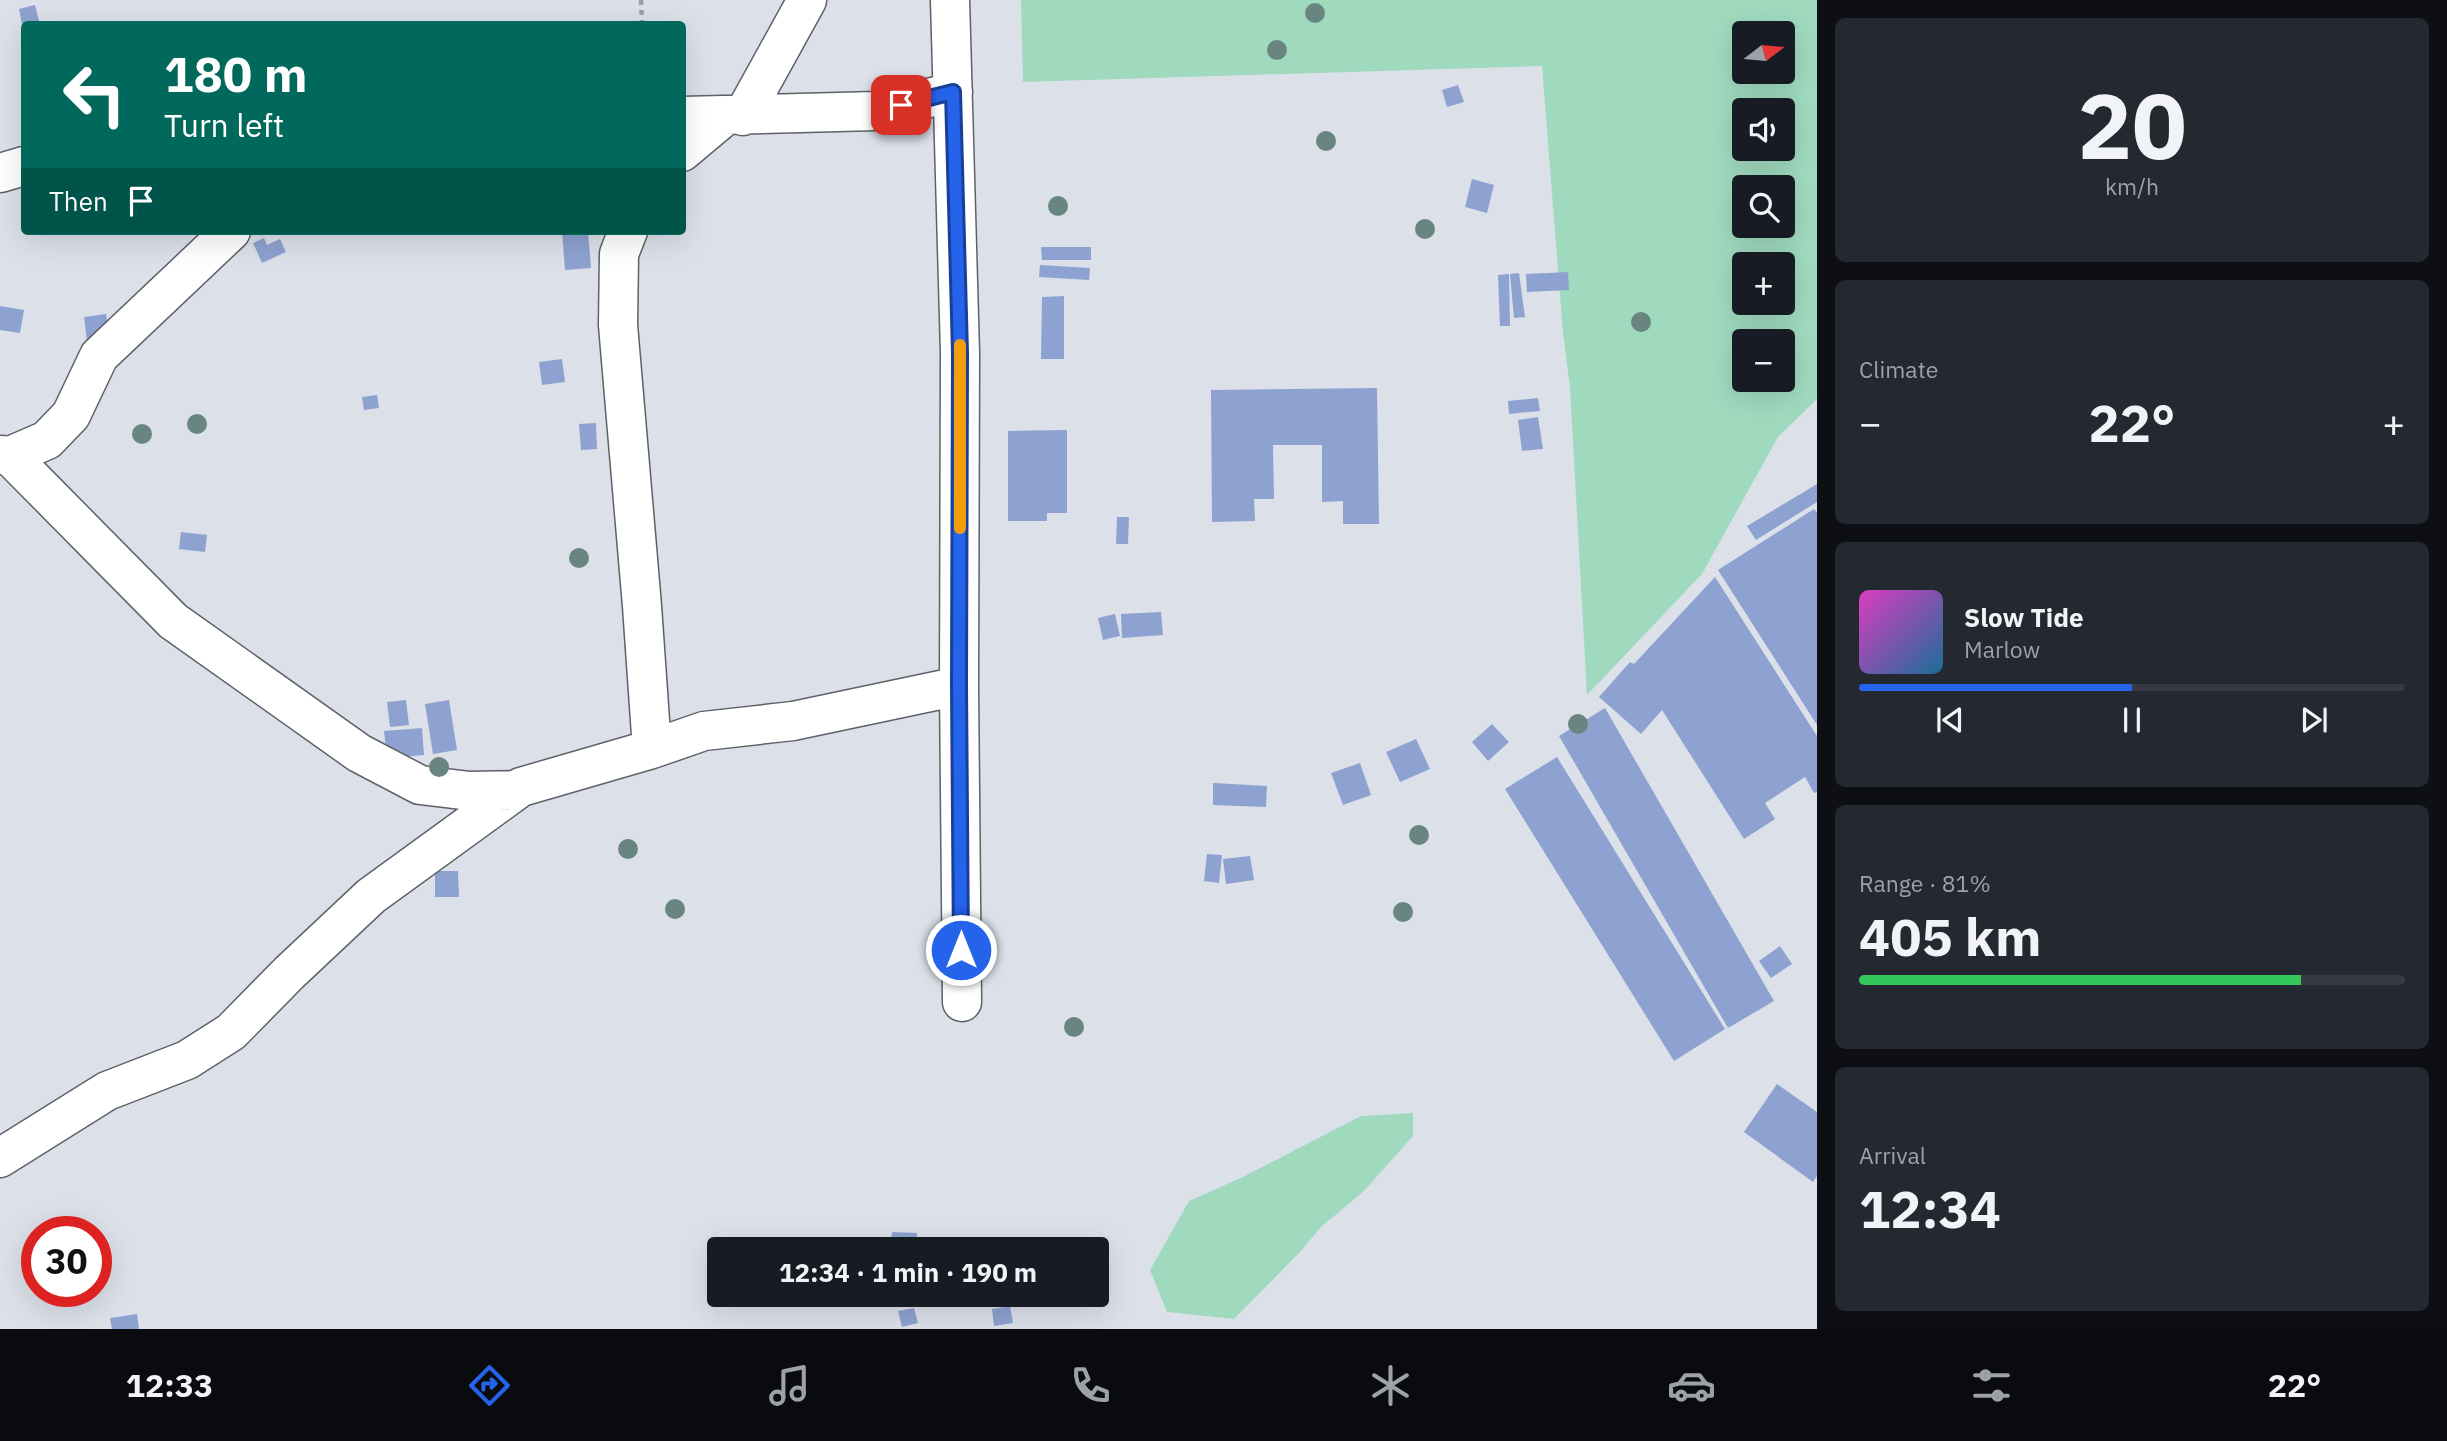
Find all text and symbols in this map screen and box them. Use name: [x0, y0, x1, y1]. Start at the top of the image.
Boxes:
north arrow: [1732, 21, 1796, 84]
map controls: [1732, 21, 1795, 392]
text: 180 m: [164, 42, 308, 105]
icon: left: [49, 49, 140, 140]
text: 20: [2077, 66, 2187, 184]
pin: [871, 75, 931, 135]
icon: arrive: [882, 86, 920, 124]
button: sound: [1732, 98, 1795, 161]
text: Turn left: [164, 104, 284, 146]
text: km/h: [2105, 171, 2159, 201]
button: search: [1732, 175, 1795, 238]
icon: arrive: [122, 182, 160, 220]
text: Then: [49, 184, 108, 218]
button: +: [1732, 252, 1795, 315]
button: −: [1732, 329, 1795, 392]
text: Climate: [1859, 354, 1938, 384]
text: 22°: [2089, 389, 2175, 456]
text: −: [1859, 398, 1882, 447]
text: +: [2382, 398, 2405, 447]
text: Slow Tide: [1964, 600, 2084, 634]
text: Marlow: [1964, 634, 2040, 664]
icon: previous: [1931, 701, 1969, 739]
icon: pause: [2113, 701, 2151, 739]
icon: next: [2295, 701, 2333, 739]
text: Range · 81%: [1859, 868, 1991, 898]
text: 405 km: [1859, 903, 2041, 970]
position arrow: [924, 913, 998, 987]
text: Arrival: [1859, 1140, 1926, 1170]
text: 12:34: [1859, 1175, 2001, 1242]
speed limit sign: 30: [21, 1216, 112, 1307]
text: 12:34 · 1 min · 190 m: [779, 1255, 1037, 1289]
icon: directions: [465, 1361, 514, 1410]
icon: music: [765, 1361, 814, 1410]
icon: phone: [1066, 1361, 1115, 1410]
icon: climate: [1366, 1361, 1415, 1410]
icon: car: [1667, 1361, 1716, 1410]
icon: filters: [1967, 1361, 2016, 1410]
text: 12:33: [126, 1364, 213, 1406]
text: 22°: [2268, 1364, 2321, 1406]

